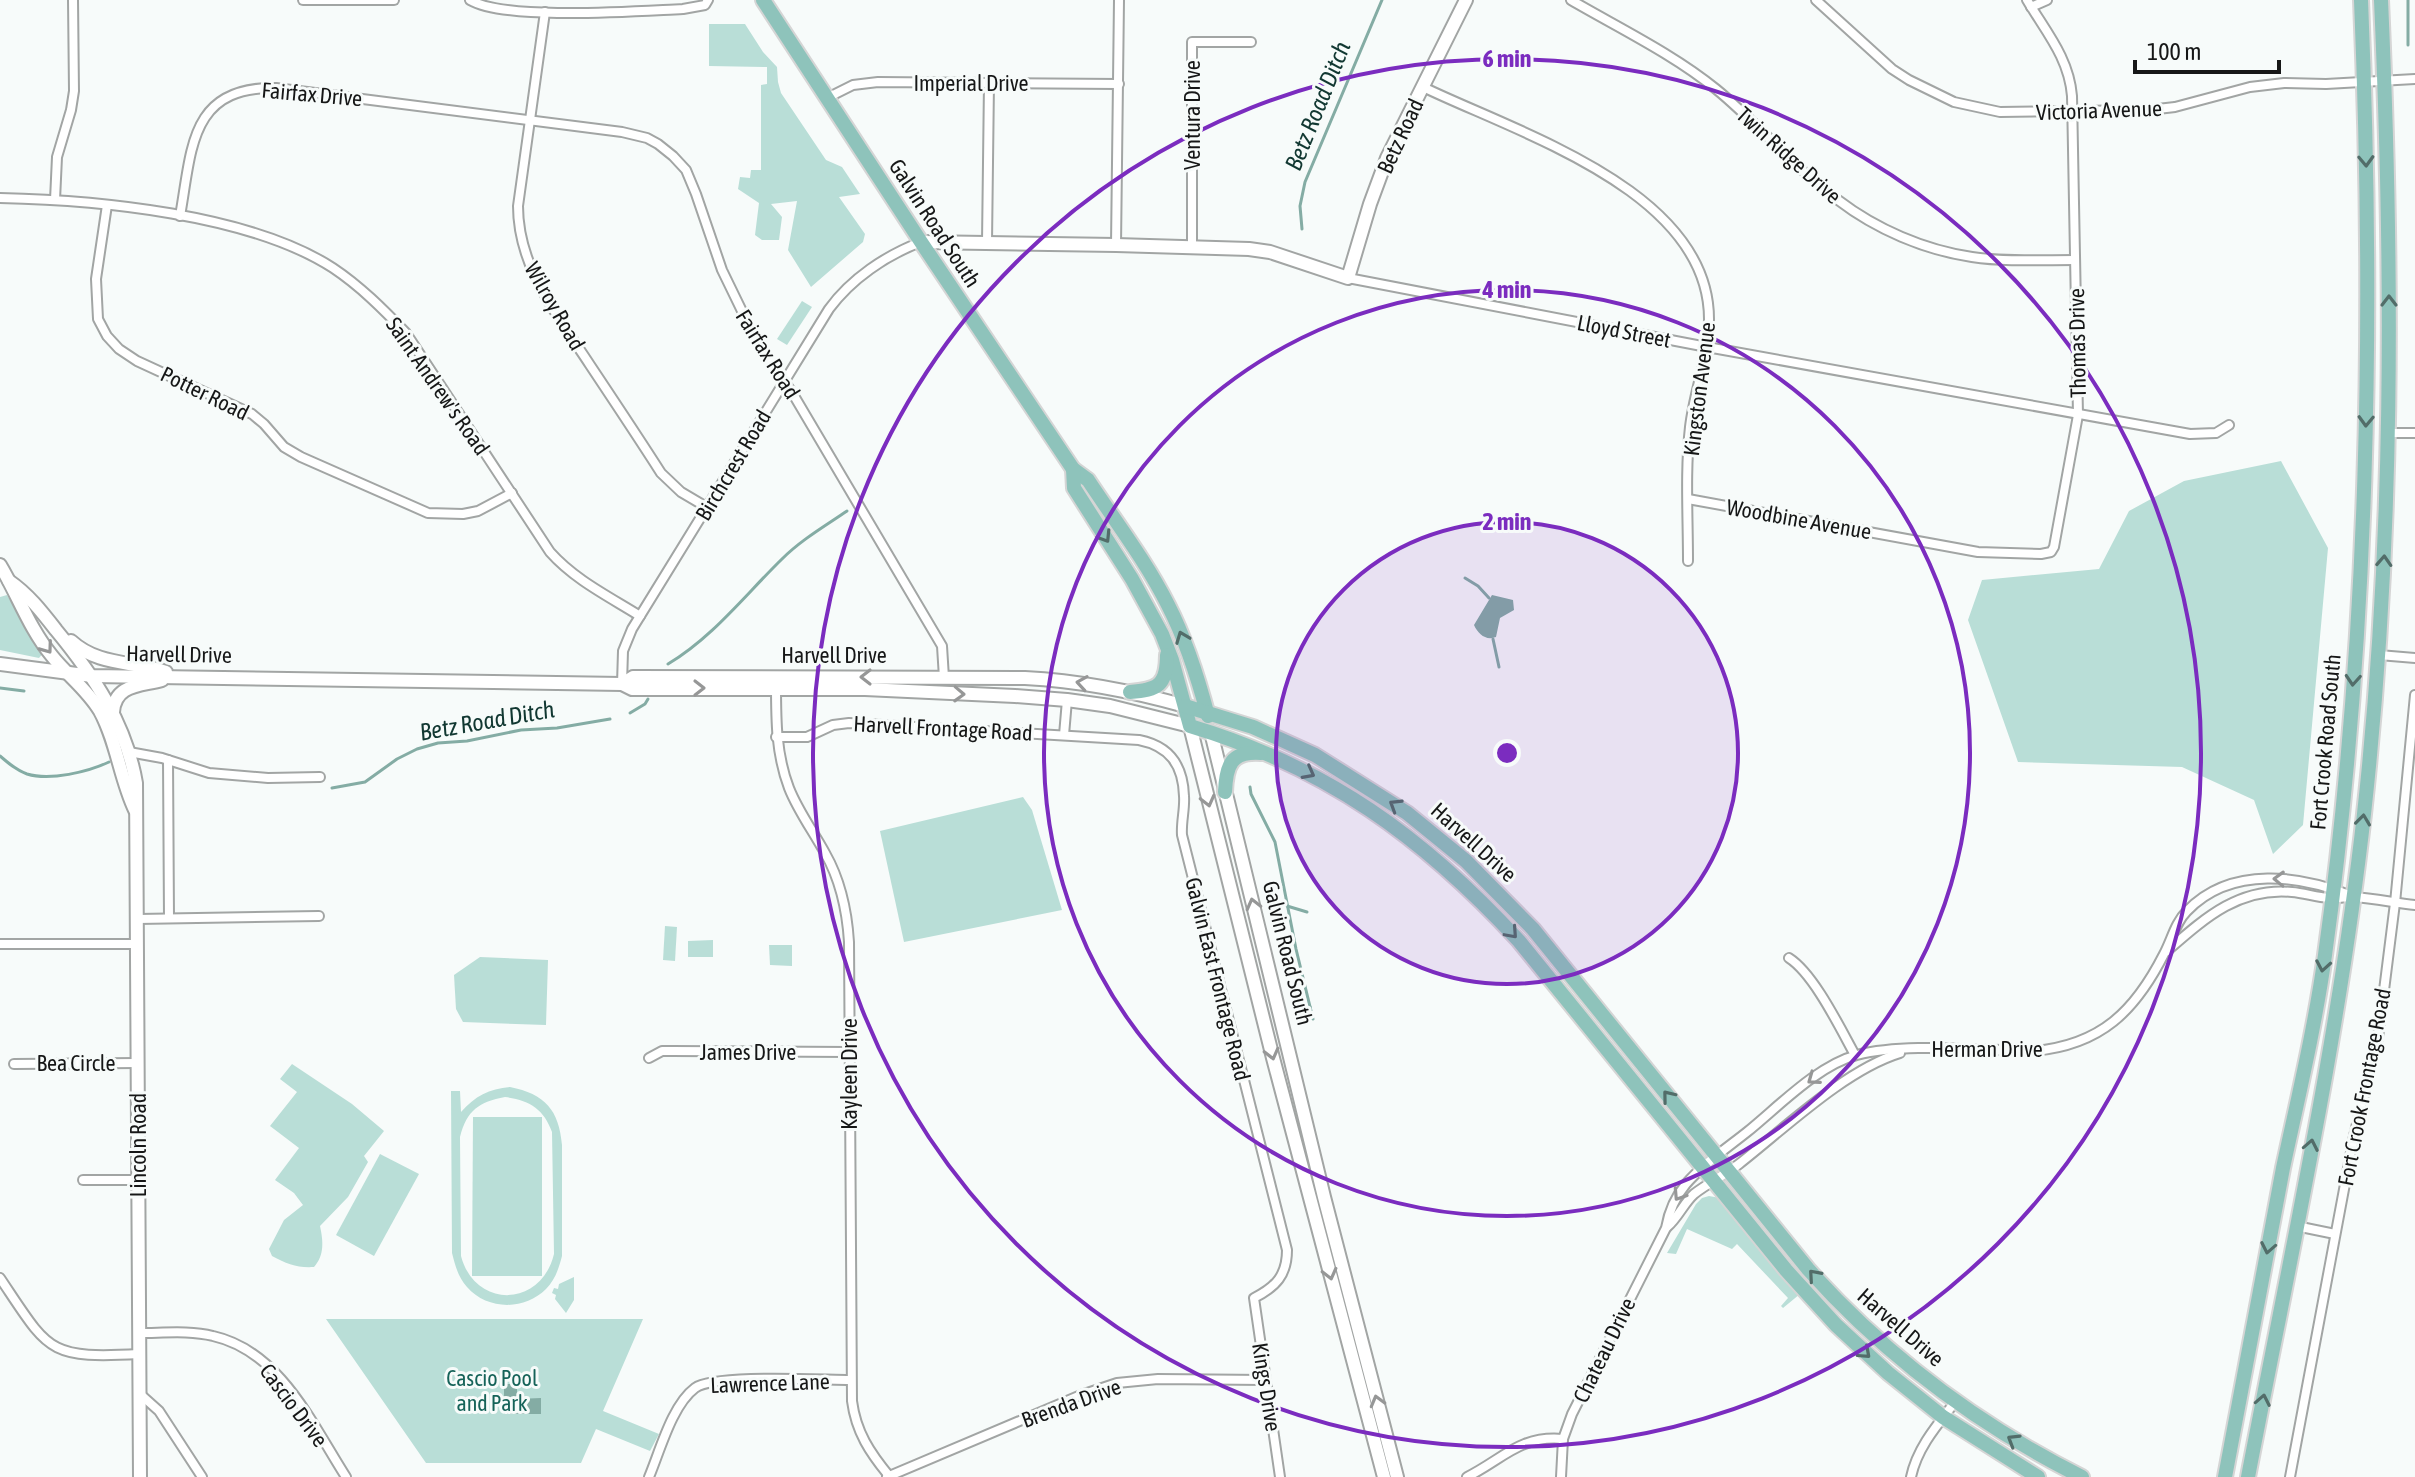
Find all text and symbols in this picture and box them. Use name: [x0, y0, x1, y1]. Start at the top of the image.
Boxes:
scale bar: [2135, 24, 2279, 74]
water label: Betz Road Ditch: [1279, 37, 1356, 174]
text: 100 m: [2147, 38, 2201, 65]
text: 6 min: [1482, 45, 1532, 72]
street label: Ventura Drive: [1179, 60, 1205, 170]
street label: Imperial Drive: [913, 70, 1029, 96]
street label: Fairfax Drive: [261, 77, 363, 111]
street label: Betz Road: [1371, 94, 1429, 178]
street label: Victoria Avenue: [2036, 95, 2162, 125]
street label: Twin Ridge Drive: [1731, 101, 1847, 209]
street label: Galvin Road South: [884, 154, 986, 292]
one-way arrow: [2358, 155, 2375, 168]
street label: Wilroy Road: [519, 257, 591, 355]
text: 4 min: [1481, 276, 1532, 303]
street label: Thomas Drive: [2063, 288, 2091, 398]
one-way arrow: [2380, 294, 2398, 307]
street label: Fairfax Road: [730, 305, 806, 403]
street label: Lloyd Street: [1575, 309, 1673, 353]
street label: Saint Andrew's Road: [381, 312, 495, 460]
street label: Kingston Avenue: [1678, 321, 1720, 457]
street label: Potter Road: [157, 361, 253, 425]
street label: Birchcrest Road: [690, 405, 776, 525]
one-way arrow: [2357, 415, 2374, 428]
street label: Woodbine Avenue: [1725, 493, 1873, 545]
text: 2 min: [1482, 508, 1532, 535]
one-way arrow: [1096, 528, 1111, 543]
one-way arrow: [2375, 554, 2392, 567]
one-way arrow: [1175, 631, 1192, 645]
one-way arrow: [37, 640, 52, 654]
street label: Harvell Drive: [126, 640, 232, 668]
street label: Harvell Drive: [781, 642, 887, 668]
street label: Fort Crook Road South: [2304, 653, 2346, 831]
one-way arrow: [859, 668, 872, 686]
one-way arrow: [2345, 674, 2362, 687]
one-way arrow: [1075, 675, 1088, 692]
one-way arrow: [693, 680, 706, 697]
one-way arrow: [953, 685, 966, 702]
water label: Betz Road Ditch: [417, 695, 557, 746]
street label: Harvell Frontage Road: [853, 710, 1033, 746]
centre of rings: [1493, 739, 1521, 767]
one-way arrow: [1301, 763, 1315, 778]
one-way arrow: [1199, 794, 1216, 808]
street label: Harvell Drive: [1426, 797, 1522, 887]
one-way arrow: [1389, 800, 1404, 815]
one-way arrow: [2355, 813, 2372, 826]
one-way arrow: [2272, 871, 2285, 888]
street label: Galvin East Frontage Road: [1180, 875, 1256, 1083]
street label: Galvin Road South: [1258, 878, 1318, 1028]
one-way arrow: [1246, 897, 1263, 911]
one-way arrow: [1502, 924, 1516, 939]
one-way arrow: [2315, 959, 2332, 973]
street label: Fort Crook Frontage Road: [2332, 986, 2396, 1188]
street label: Kayleen Drive: [836, 1018, 862, 1130]
street label: Herman Drive: [1931, 1036, 2043, 1062]
street label: James Drive: [700, 1039, 796, 1065]
one-way arrow: [1263, 1046, 1280, 1060]
street label: Bea Circle: [37, 1050, 115, 1076]
one-way arrow: [1807, 1069, 1822, 1083]
one-way arrow: [1663, 1091, 1678, 1105]
street label: Lincoln Road: [125, 1093, 151, 1197]
one-way arrow: [2302, 1138, 2319, 1152]
one-way arrow: [1674, 1186, 1689, 1201]
one-way arrow: [2260, 1242, 2277, 1255]
one-way arrow: [1321, 1267, 1338, 1280]
one-way arrow: [1809, 1269, 1824, 1284]
street label: Harvell Drive: [1853, 1283, 1949, 1371]
street label: Chateau Drive: [1567, 1293, 1641, 1407]
street label: Kings Drive: [1247, 1341, 1287, 1433]
one-way arrow: [1856, 1343, 1871, 1357]
street label: Cascio Drive: [254, 1358, 334, 1452]
park label: Cascio Pool and Park: [446, 1365, 538, 1416]
street label: Lawrence Lane: [710, 1368, 830, 1398]
street label: Brenda Drive: [1018, 1373, 1124, 1433]
one-way arrow: [2253, 1394, 2270, 1407]
one-way arrow: [1370, 1395, 1387, 1409]
one-way arrow: [2007, 1434, 2022, 1450]

